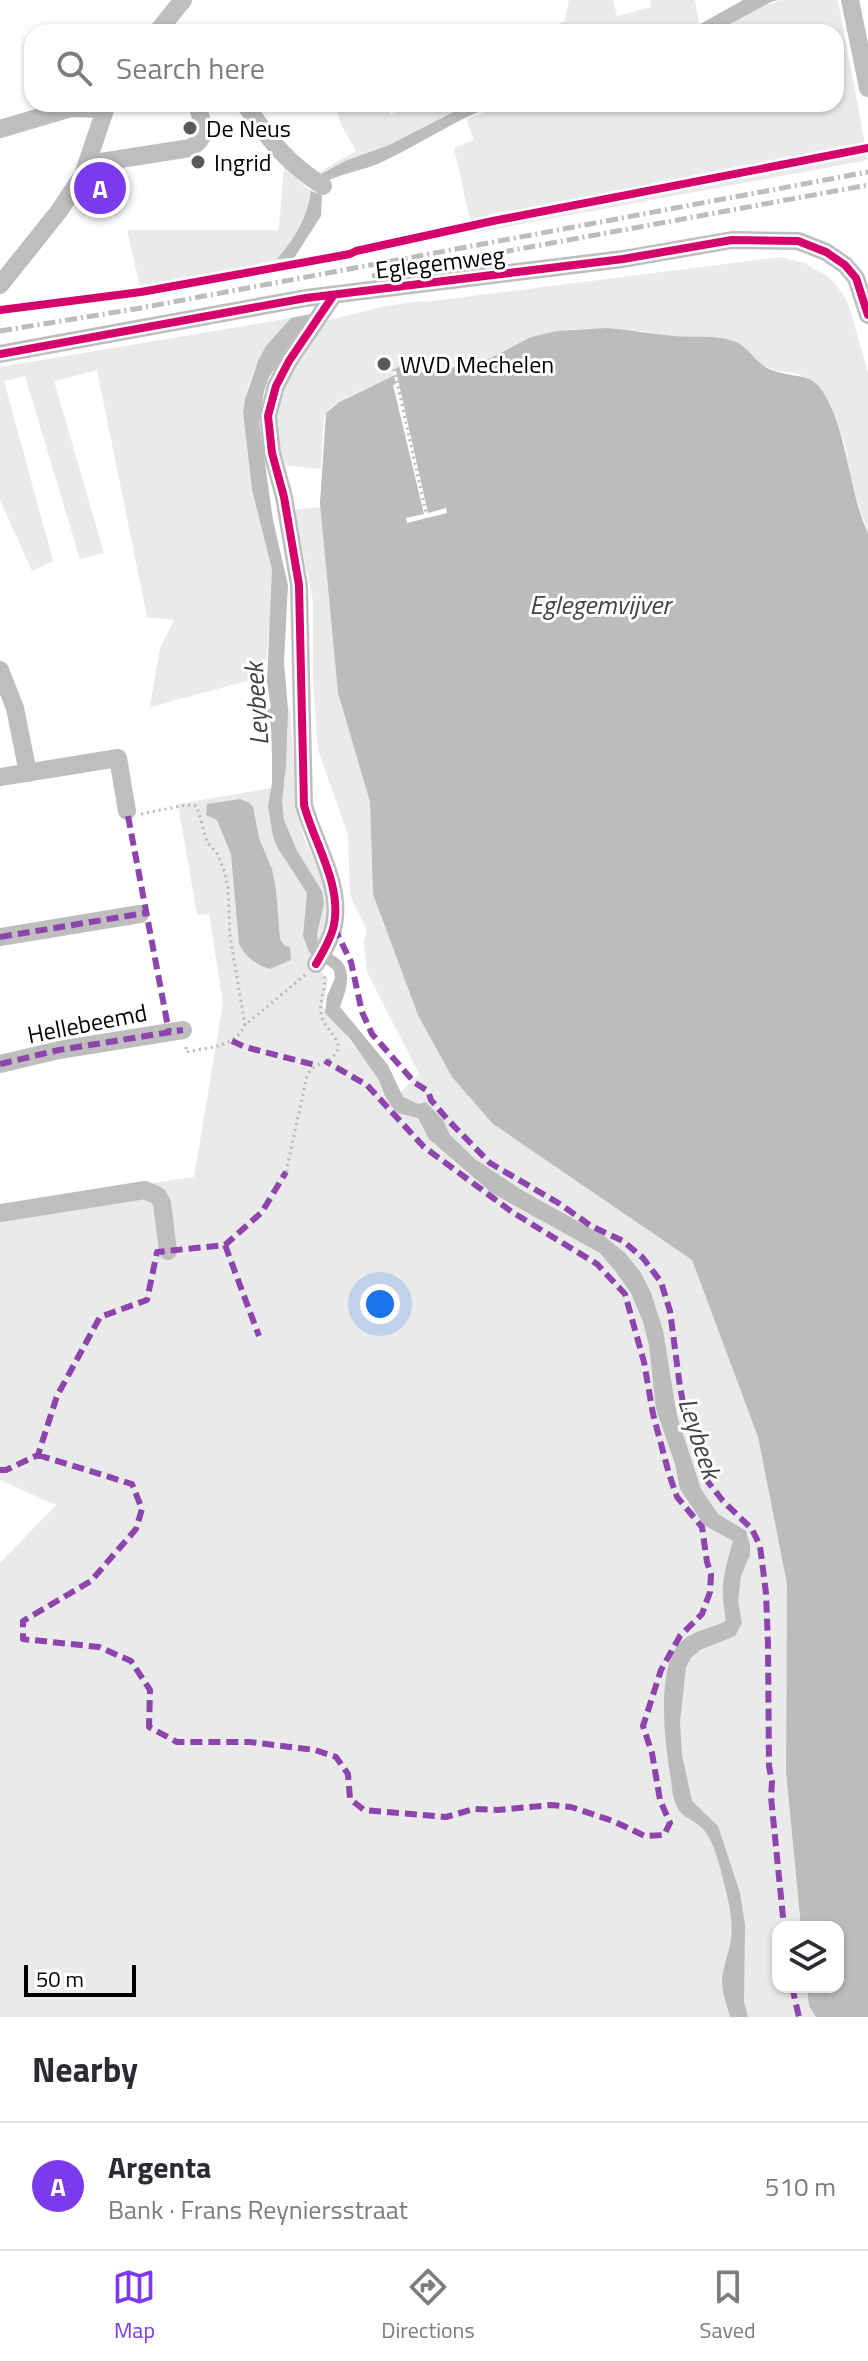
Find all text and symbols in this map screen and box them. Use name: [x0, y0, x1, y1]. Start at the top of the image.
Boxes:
search box: [24, 24, 844, 112]
text: Search here: [116, 45, 265, 91]
icon: search: [52, 46, 96, 90]
place label: De Neus: [206, 110, 291, 146]
marker: De Neus: [181, 119, 199, 137]
place label: Ingrid: [214, 144, 271, 180]
marker: Ingrid: [189, 153, 207, 171]
pin: A: [74, 158, 126, 218]
street label: Eglegemweg: [373, 236, 507, 288]
place label: WVD Mechelen: [400, 346, 554, 382]
marker: WVD Mechelen: [375, 355, 393, 373]
water label: Eglegemvijver: [530, 585, 673, 624]
water label: Leybeek: [233, 658, 278, 747]
street label: Hellebeemd: [24, 994, 150, 1052]
your location: [360, 1284, 400, 1324]
water label: Leybeek: [669, 1392, 732, 1487]
map controls: [772, 1921, 844, 1993]
button: layers: [772, 1921, 844, 1993]
scale bar: [24, 1961, 136, 1997]
text: 50 m: [36, 1962, 84, 1996]
text: Nearby: [32, 2043, 138, 2095]
text: Argenta: [108, 2144, 211, 2190]
text: A: [50, 2167, 66, 2206]
text: 510 m: [765, 2167, 836, 2206]
text: Bank · Frans Reyniersstraat: [108, 2190, 408, 2229]
tab: Map: [112, 2265, 156, 2347]
tab: Directions: [381, 2265, 475, 2347]
tab: Saved: [700, 2265, 756, 2347]

